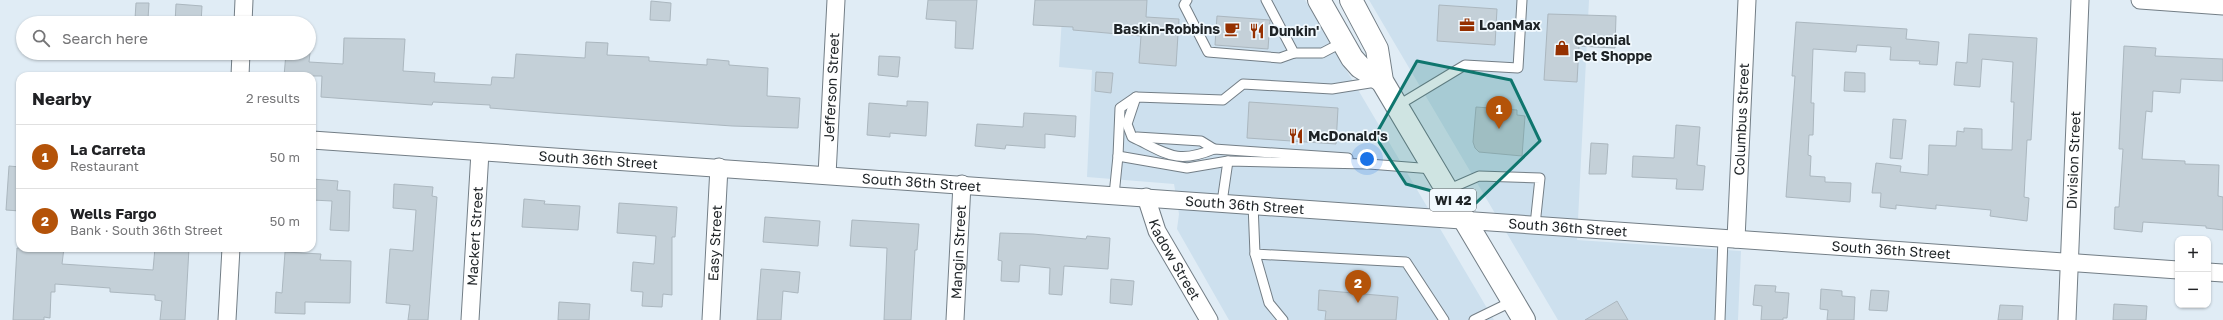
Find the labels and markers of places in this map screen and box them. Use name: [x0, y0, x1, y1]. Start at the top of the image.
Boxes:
office icon: LoanMax: [1458, 16, 1476, 34]
place label: LoanMax: [1479, 16, 1541, 33]
place label: Baskin-Robbins: [1113, 20, 1220, 37]
cafe icon: Baskin-Robbins: [1223, 20, 1241, 38]
restaurant icon: Dunkin': [1248, 22, 1266, 40]
place label: Dunkin': [1269, 22, 1319, 39]
place label: Colonial Pet Shoppe: [1574, 31, 1652, 64]
shop icon: Colonial Pet Shoppe: [1553, 39, 1571, 57]
pin: 1: [1486, 96, 1512, 129]
restaurant icon: McDonald's: [1287, 127, 1305, 145]
place label: McDonald's: [1308, 127, 1388, 144]
pin: 2: [1345, 270, 1371, 303]

